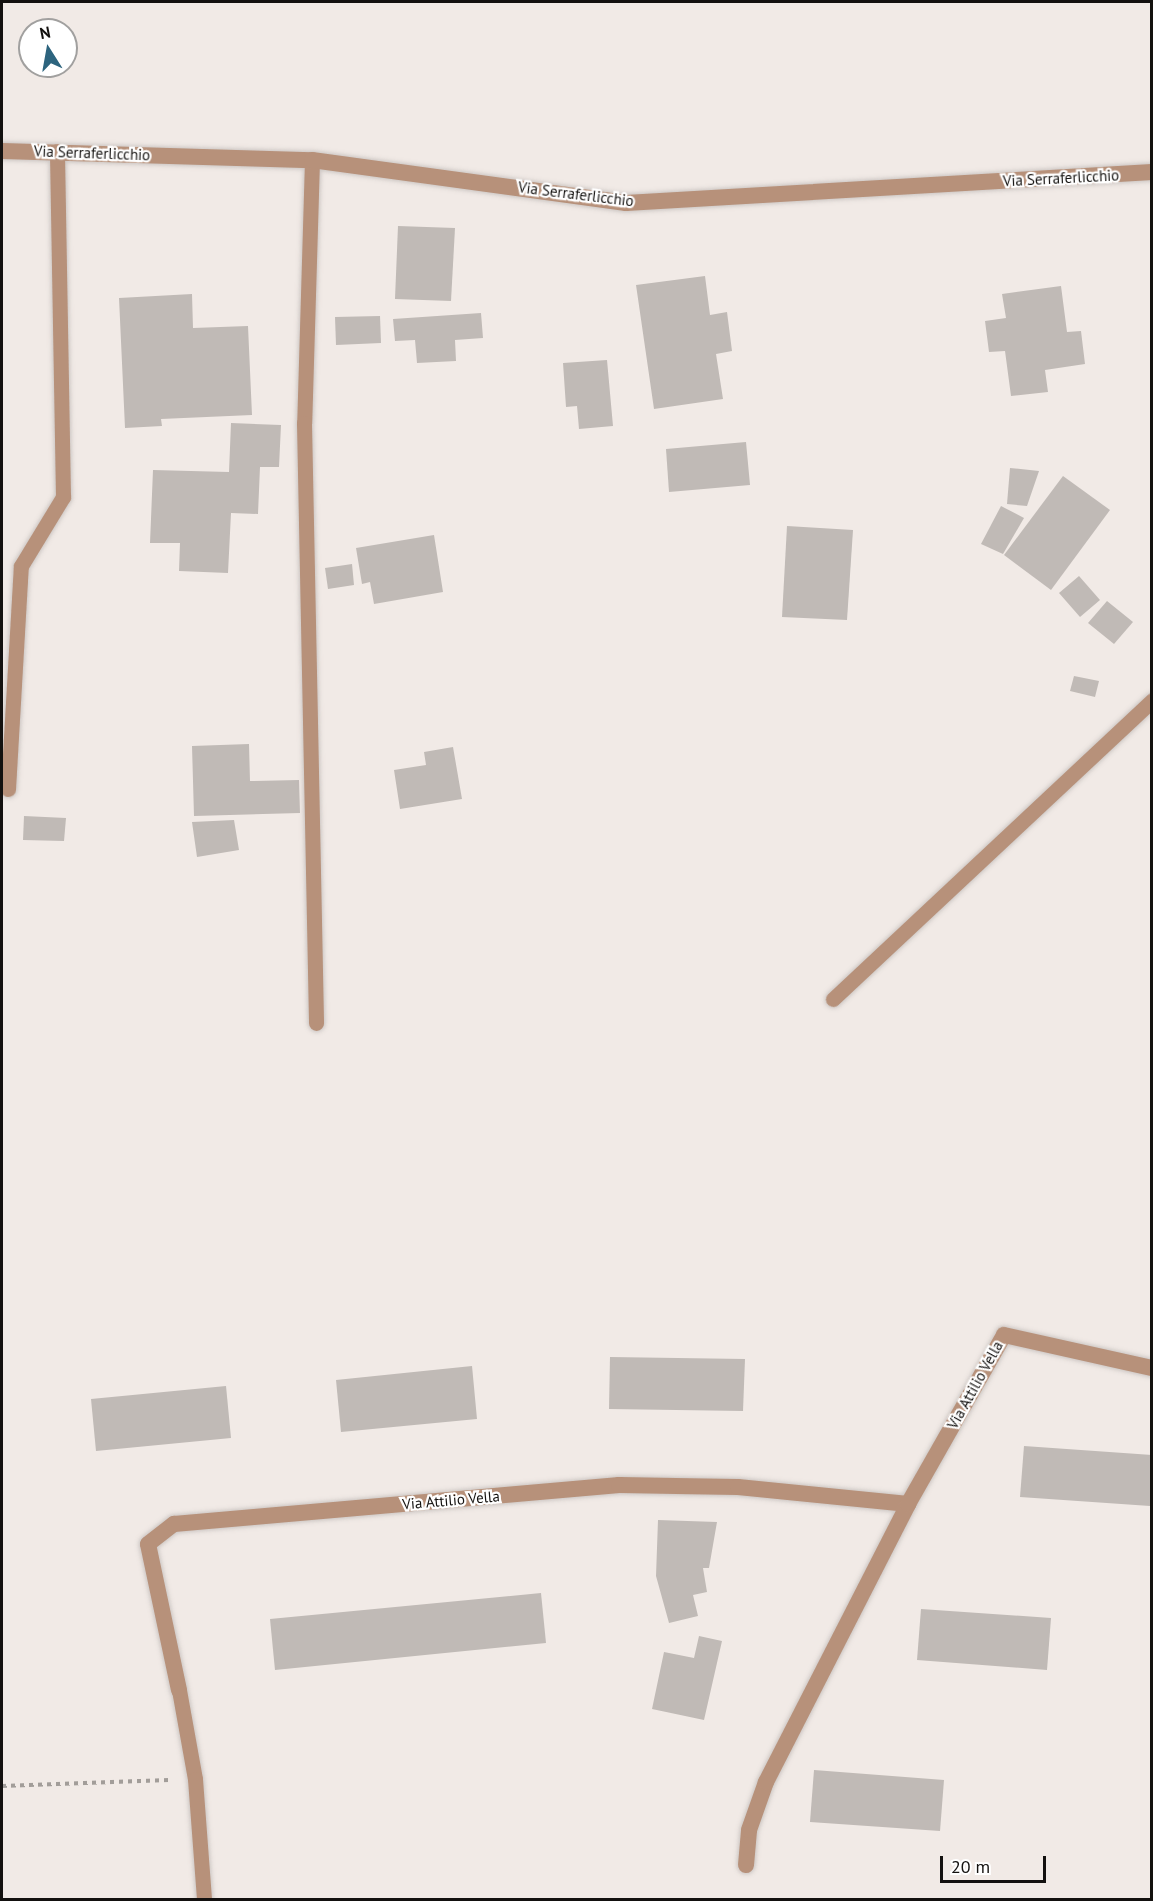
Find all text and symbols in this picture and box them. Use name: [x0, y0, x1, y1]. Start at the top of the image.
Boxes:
north arrow: [18, 18, 78, 78]
text: N: [38, 21, 52, 43]
street label: Via Serraferlicchio: [34, 142, 150, 164]
street label: Via Serraferlicchio: [1002, 166, 1120, 190]
street label: Via Serraferlicchio: [517, 178, 635, 210]
street label: Via Attilio Vella: [943, 1338, 1007, 1432]
street label: Via Attilio Vella: [401, 1487, 501, 1513]
scale bar: [943, 1844, 1050, 1882]
text: 20 m: [951, 1855, 990, 1878]

